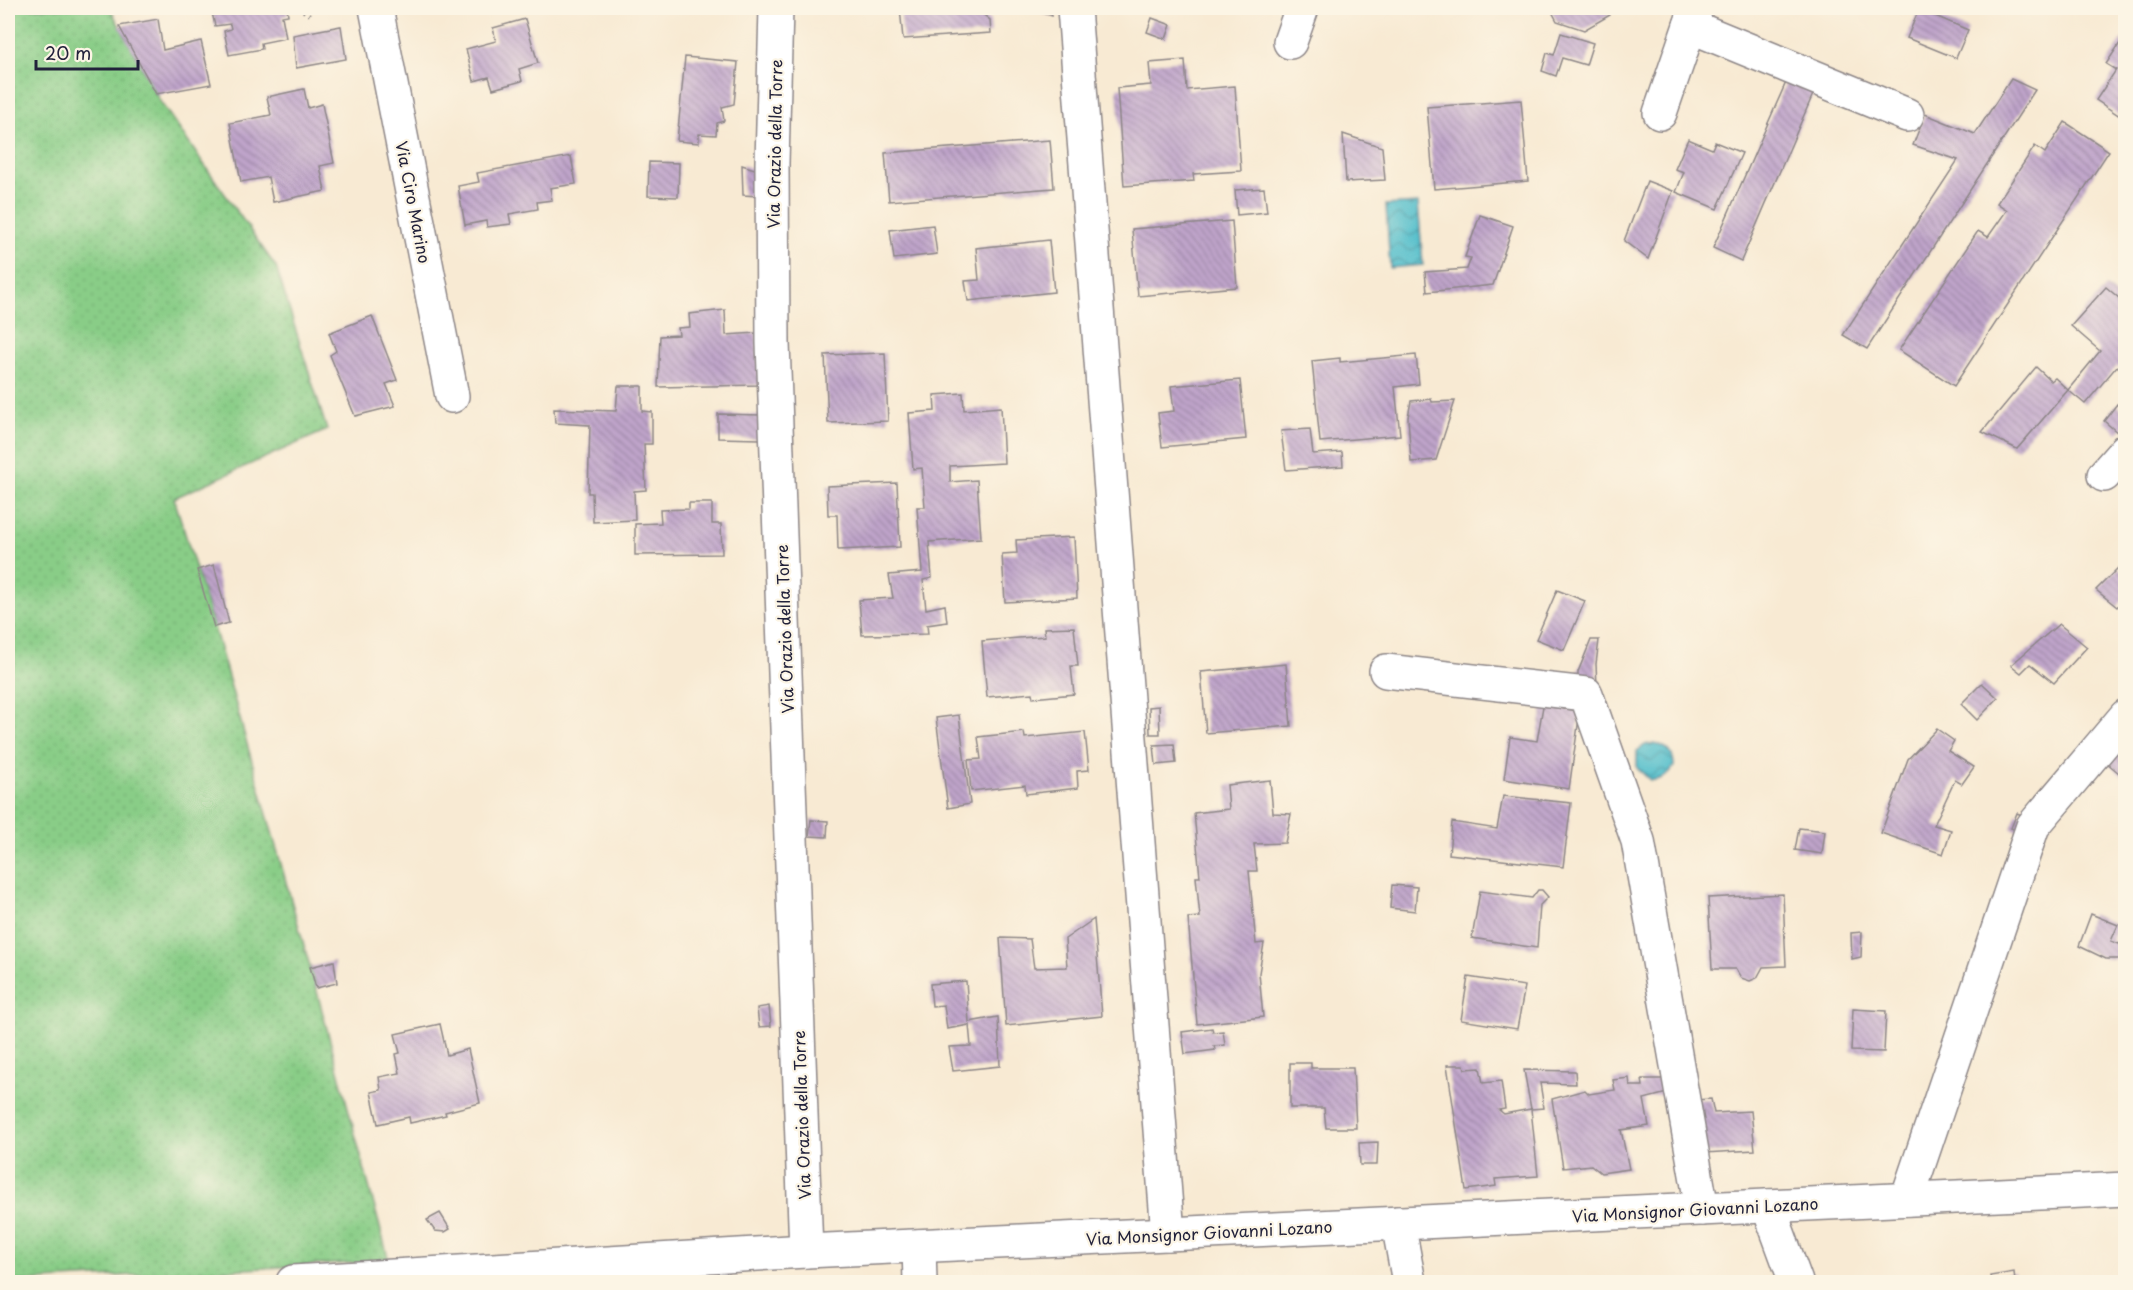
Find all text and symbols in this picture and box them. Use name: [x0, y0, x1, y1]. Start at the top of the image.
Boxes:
scale bar: [36, 33, 138, 71]
text: 20 m: [45, 39, 91, 66]
street label: Via Orazio della Torre: [761, 59, 787, 229]
street label: Via Ciro Marino: [390, 139, 438, 265]
street label: Via Orazio della Torre: [769, 544, 799, 714]
street label: Via Orazio della Torre: [786, 1030, 816, 1200]
street label: Via Monsignor Giovanni Lozano: [1571, 1191, 1819, 1227]
street label: Via Monsignor Giovanni Lozano: [1085, 1214, 1333, 1250]

